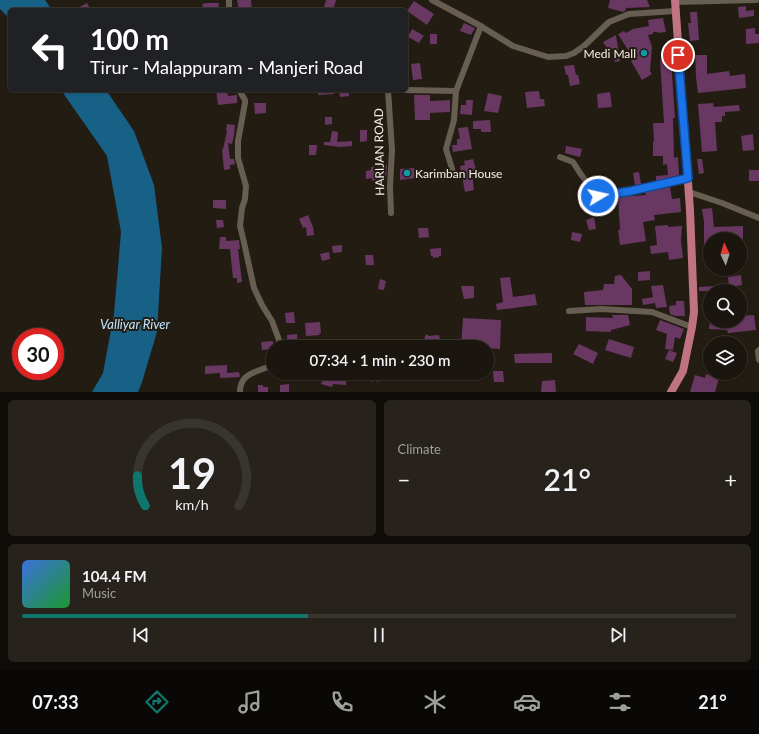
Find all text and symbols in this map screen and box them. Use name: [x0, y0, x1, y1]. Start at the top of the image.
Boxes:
text: 100 m: [90, 22, 169, 56]
icon: left: [24, 24, 76, 76]
pin: [661, 38, 695, 72]
icon: arrive: [667, 44, 689, 66]
place label: Medi Mall: [583, 46, 636, 61]
marker: Medi Mall: [639, 48, 649, 58]
text: Tirur - Malappuram - Manjeri Road: [90, 56, 363, 78]
street label: HARIJAN ROAD: [371, 108, 387, 196]
place label: Karimban House: [415, 166, 502, 181]
marker: Karimban House: [402, 168, 412, 178]
position arrow: [577, 175, 619, 217]
north arrow: [703, 232, 747, 276]
map controls: [703, 232, 747, 380]
button: search: [703, 284, 747, 328]
water label: Valliyar River: [100, 316, 170, 332]
speed limit sign: 30: [12, 328, 64, 380]
button: layers: [703, 336, 747, 380]
text: 07:34 · 1 min · 230 m: [310, 351, 450, 369]
text: Climate: [398, 441, 441, 457]
text: 19: [168, 448, 216, 498]
text: 21°: [544, 461, 591, 497]
text: −: [398, 466, 410, 493]
text: +: [724, 466, 737, 493]
text: km/h: [175, 496, 208, 513]
text: 104.4 FM: [82, 567, 147, 585]
text: Music: [82, 585, 116, 601]
icon: previous: [130, 624, 152, 646]
icon: pause: [368, 624, 390, 646]
icon: next: [607, 624, 629, 646]
icon: directions: [143, 688, 171, 716]
icon: music: [236, 688, 264, 716]
icon: phone: [328, 688, 356, 716]
icon: climate: [421, 688, 449, 716]
icon: car: [513, 688, 541, 716]
icon: filters: [606, 688, 634, 716]
text: 07:33: [32, 691, 79, 713]
text: 21°: [698, 691, 727, 713]

